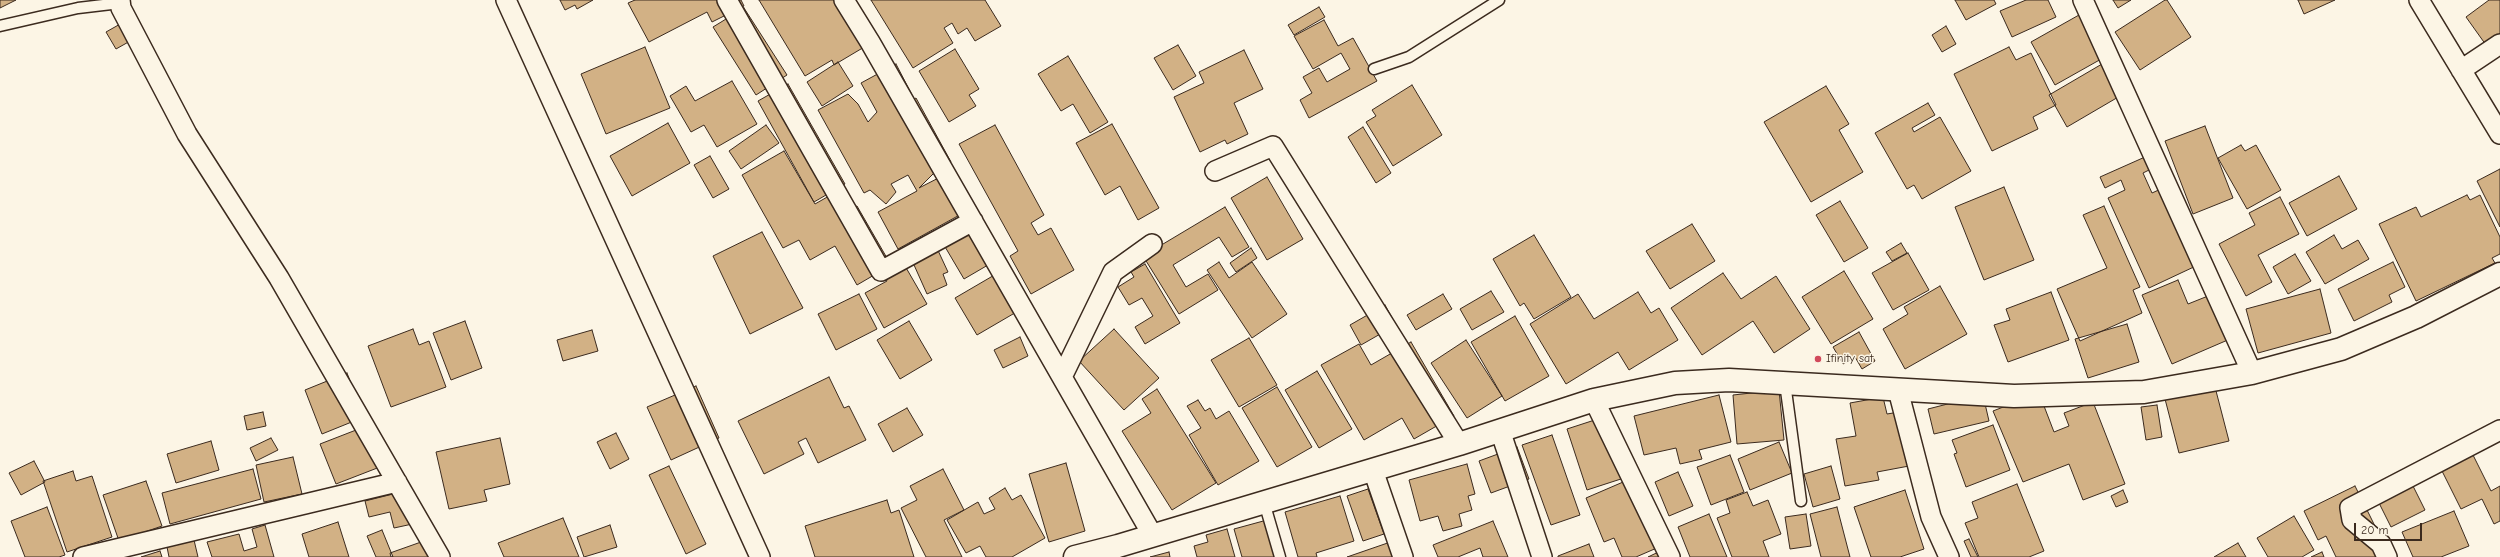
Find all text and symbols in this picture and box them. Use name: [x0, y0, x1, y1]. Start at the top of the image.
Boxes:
place label: Ifinity sat: [1826, 352, 1874, 366]
marker: Ifinity sat: [1813, 354, 1823, 364]
scale bar: [2356, 515, 2424, 541]
text: 20 m: [2361, 523, 2389, 537]

